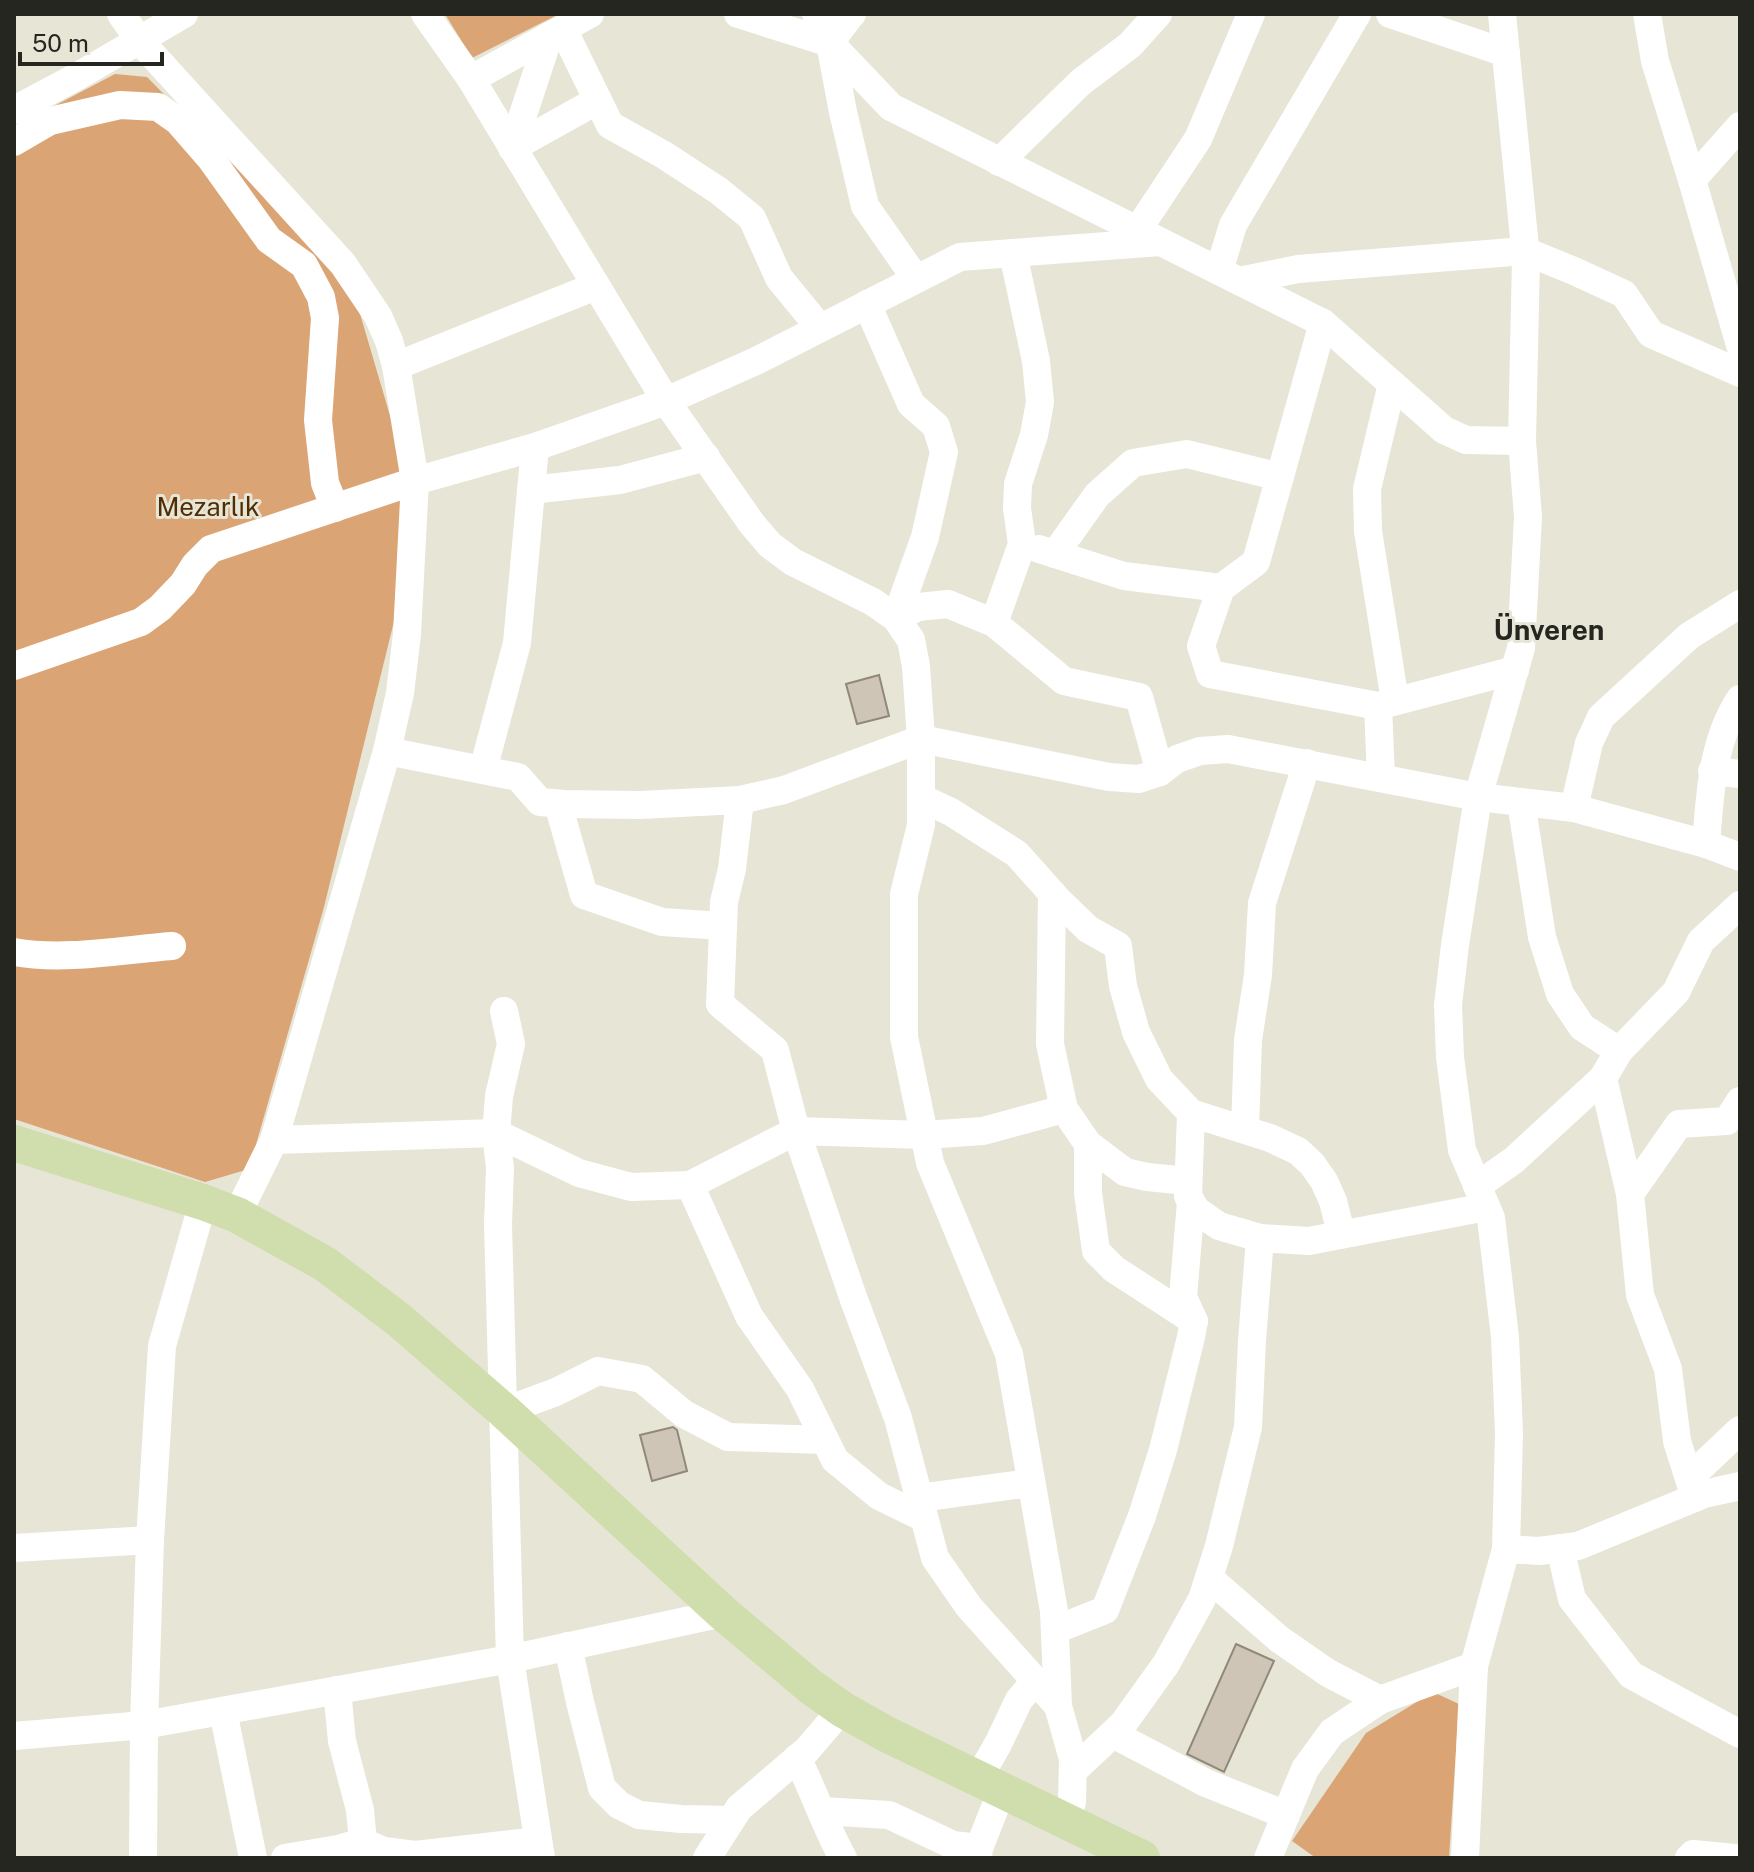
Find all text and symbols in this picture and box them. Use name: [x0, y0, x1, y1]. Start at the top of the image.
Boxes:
scale bar: [20, 16, 162, 66]
text: 50 m: [32, 29, 89, 57]
park label: Mezarlık: [156, 491, 260, 522]
district label: Ünveren: [1494, 613, 1604, 646]

